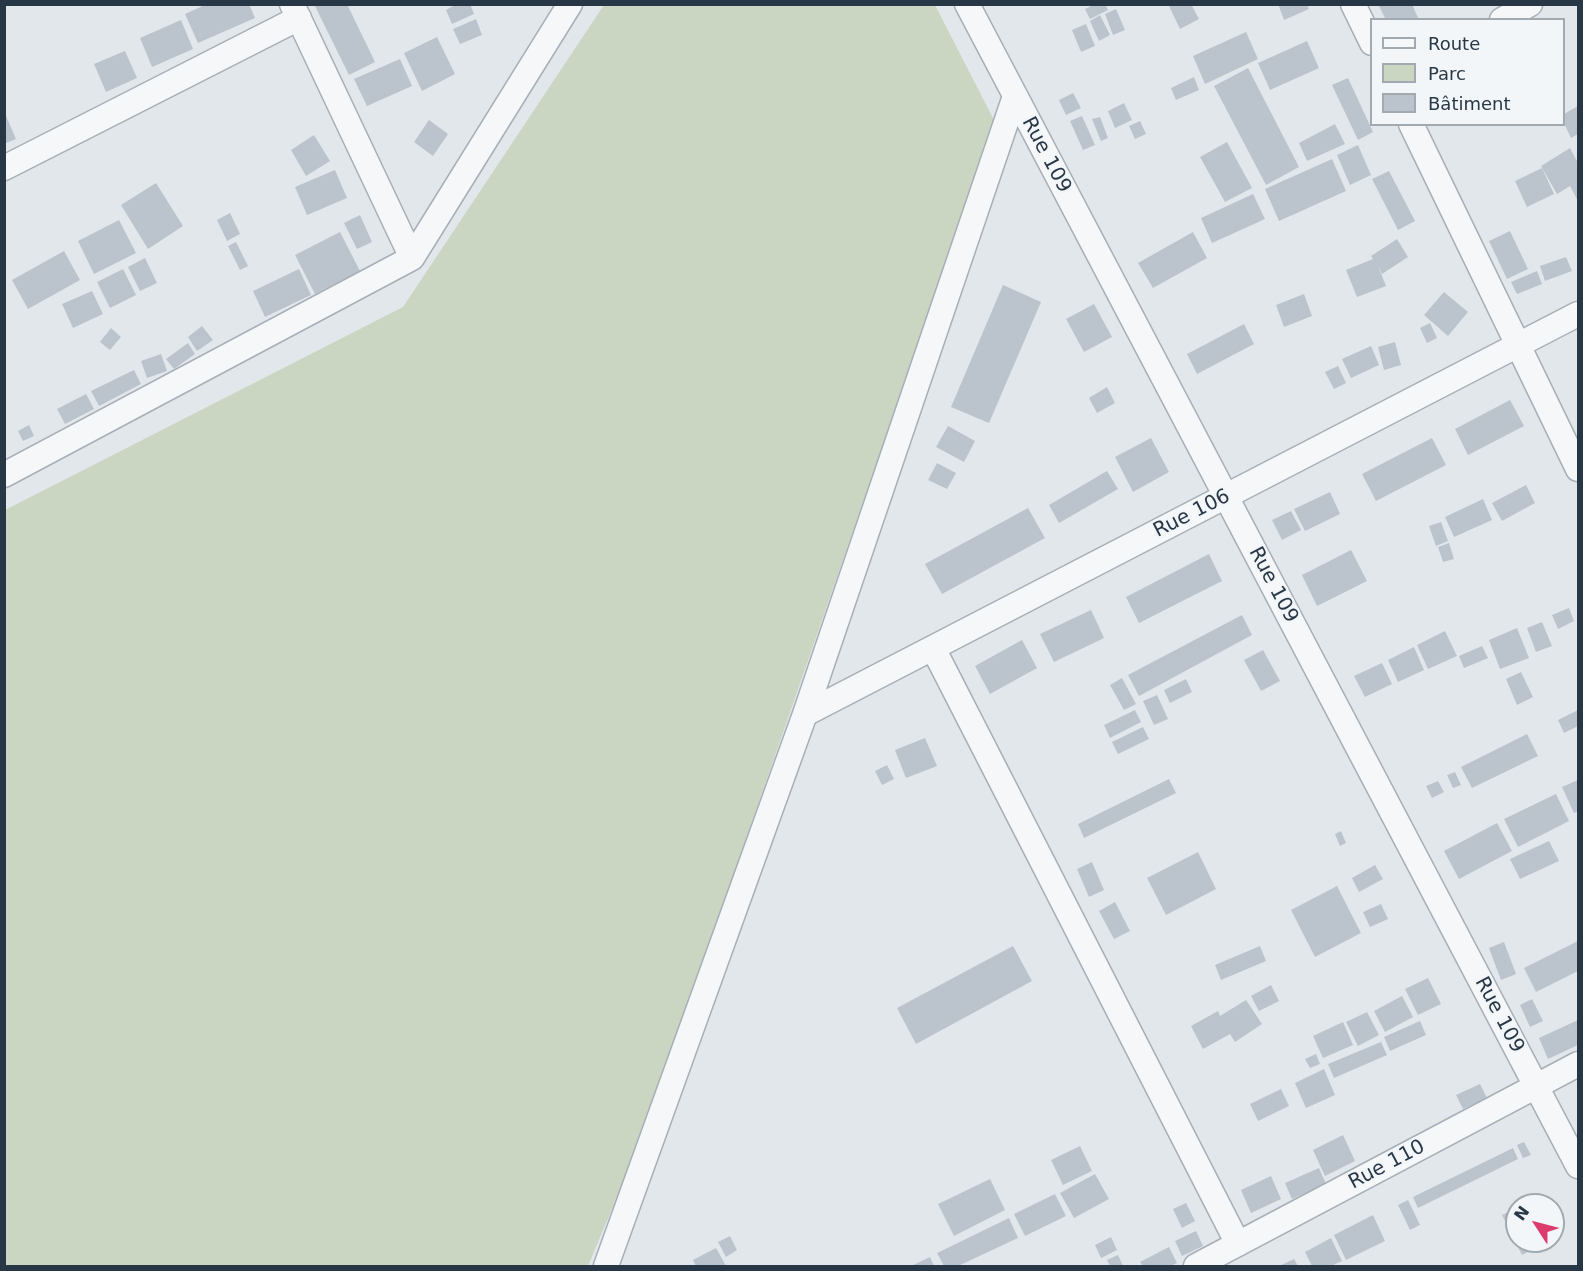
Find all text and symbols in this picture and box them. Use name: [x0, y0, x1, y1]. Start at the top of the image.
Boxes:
legend: [1370, 18, 1565, 126]
text: Route: [1428, 33, 1480, 54]
text: Parc: [1428, 63, 1466, 84]
text: Bâtiment: [1428, 93, 1511, 114]
street label: Rue 109: [1016, 113, 1076, 197]
street label: Rue 106: [1150, 485, 1234, 543]
street label: Rue 109: [1243, 543, 1303, 627]
street label: Rue 109: [1469, 973, 1529, 1057]
street label: Rue 110: [1345, 1135, 1429, 1195]
north arrow: [1505, 1193, 1565, 1253]
text: N: [1510, 1202, 1533, 1224]

